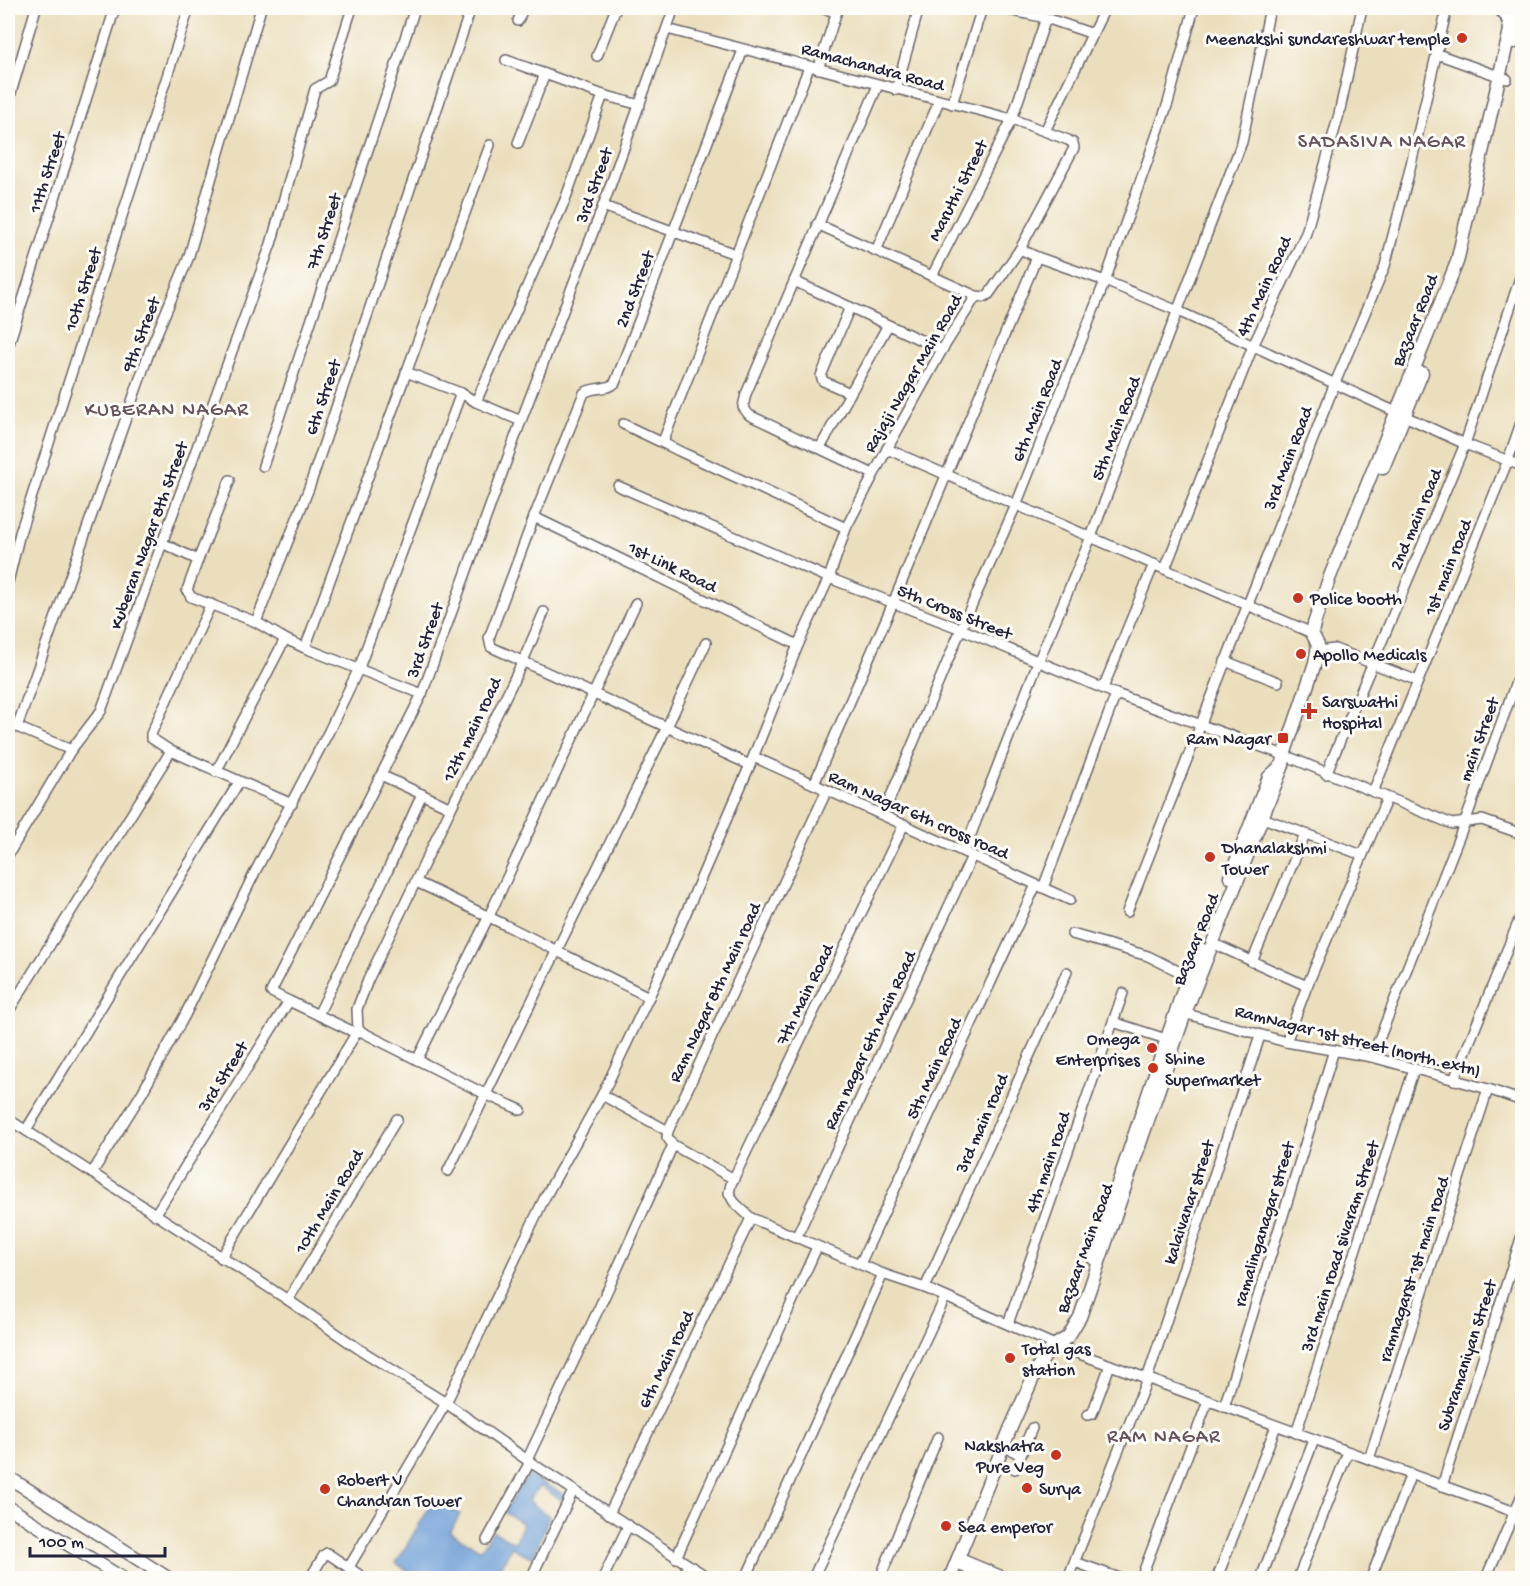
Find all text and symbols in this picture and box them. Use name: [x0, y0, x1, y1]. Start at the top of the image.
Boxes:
place label: Meenakshi sundareshwar temple: [1206, 30, 1451, 51]
marker: Meenakshi sundareshwar temple: [1455, 31, 1469, 45]
street label: Ramachandra Road: [799, 39, 947, 98]
street label: 11th Street: [25, 128, 72, 217]
district label: SADASIVA NAGAR: [1298, 132, 1466, 155]
street label: Maruthi Street: [925, 136, 994, 245]
street label: 3rd Street: [572, 144, 619, 227]
street label: 7th Street: [303, 190, 348, 273]
street label: 4th Main Road: [1233, 232, 1298, 341]
street label: 10th Street: [61, 244, 108, 335]
street label: 2nd Street: [612, 247, 661, 331]
street label: Bazaar Road: [1388, 271, 1445, 371]
street label: Rajaji Nagar Main Road: [860, 290, 969, 457]
street label: 9th Street: [118, 293, 167, 376]
street label: 6th Main Road: [1008, 355, 1069, 465]
street label: 6th Street: [302, 356, 348, 438]
street label: 5th Main Road: [1088, 373, 1147, 484]
district label: KUBERAN NAGAR: [85, 400, 249, 423]
street label: 3rd Main Road: [1260, 403, 1319, 514]
street label: Kuberan Nagar 8th Street: [107, 438, 195, 633]
street label: 2nd main road: [1387, 465, 1449, 574]
street label: 1st main road: [1420, 516, 1479, 620]
street label: 1st Link Road: [623, 537, 721, 599]
street label: 5th Cross Street: [894, 581, 1016, 646]
place label: Police booth: [1309, 590, 1402, 611]
marker: Police booth: [1291, 591, 1305, 605]
street label: 3rd Street: [403, 599, 450, 682]
place label: Apollo Medicals: [1313, 646, 1428, 667]
marker: Apollo Medicals: [1294, 647, 1308, 661]
street label: 12th main road: [439, 673, 508, 786]
place label: Sarswathi Hospital: [1322, 693, 1398, 735]
street label: main Street: [1456, 694, 1506, 785]
marker: Sarswathi Hospital: [1300, 702, 1318, 720]
place label: Ram Nagar: [1186, 730, 1273, 751]
marker: Ram Nagar: [1276, 731, 1290, 745]
street label: Ram Nagar 6th cross road: [825, 767, 1013, 866]
place label: Dhanalakshmi Tower: [1221, 839, 1327, 881]
marker: Dhanalakshmi Tower: [1203, 850, 1217, 864]
street label: Bazaar Road: [1169, 890, 1226, 990]
street label: Ram Nagar 8th Main road: [665, 899, 768, 1086]
street label: 7th Main Road: [772, 940, 840, 1050]
street label: Ram nagar 6th Main Road: [821, 947, 923, 1134]
street label: RamNagar 1st street (north.extn): [1232, 1002, 1483, 1083]
street label: 5th Main Road: [903, 1014, 968, 1123]
place label: Omega Enterprises: [1056, 1030, 1141, 1072]
street label: 3rd Street: [194, 1037, 255, 1117]
marker: Omega Enterprises: [1145, 1041, 1159, 1055]
place label: Shine Supermarket: [1165, 1050, 1262, 1092]
marker: Shine Supermarket: [1146, 1061, 1160, 1075]
street label: 3rd main road: [952, 1070, 1015, 1178]
street label: 4th main road: [1022, 1108, 1077, 1216]
street label: kalaivanar street: [1160, 1136, 1221, 1267]
street label: 3rd main road sivaram Street: [1297, 1137, 1386, 1356]
street label: ramalinganagar street: [1230, 1138, 1301, 1310]
street label: 10th Main Road: [290, 1145, 370, 1259]
street label: ramnagarst 1st main road: [1375, 1173, 1456, 1365]
street label: Bazaar Main Road: [1053, 1180, 1120, 1317]
street label: Subramaniyan Street: [1434, 1276, 1503, 1434]
street label: 6th Main road: [635, 1307, 701, 1412]
place label: Total gas station: [1021, 1340, 1092, 1382]
marker: Total gas station: [1003, 1351, 1017, 1365]
district label: RAM NAGAR: [1107, 1427, 1221, 1450]
place label: Nakshatra Pure Veg: [964, 1437, 1045, 1479]
marker: Nakshatra Pure Veg: [1049, 1448, 1063, 1462]
place label: Robert V Chandran Tower: [337, 1471, 462, 1513]
place label: Surya: [1039, 1480, 1082, 1501]
marker: Surya: [1020, 1481, 1034, 1495]
marker: Robert V Chandran Tower: [318, 1482, 332, 1496]
place label: Sea emperor: [958, 1518, 1054, 1539]
marker: Sea emperor: [939, 1519, 953, 1533]
scale bar: [30, 1520, 165, 1558]
text: 100 m: [38, 1533, 84, 1554]

